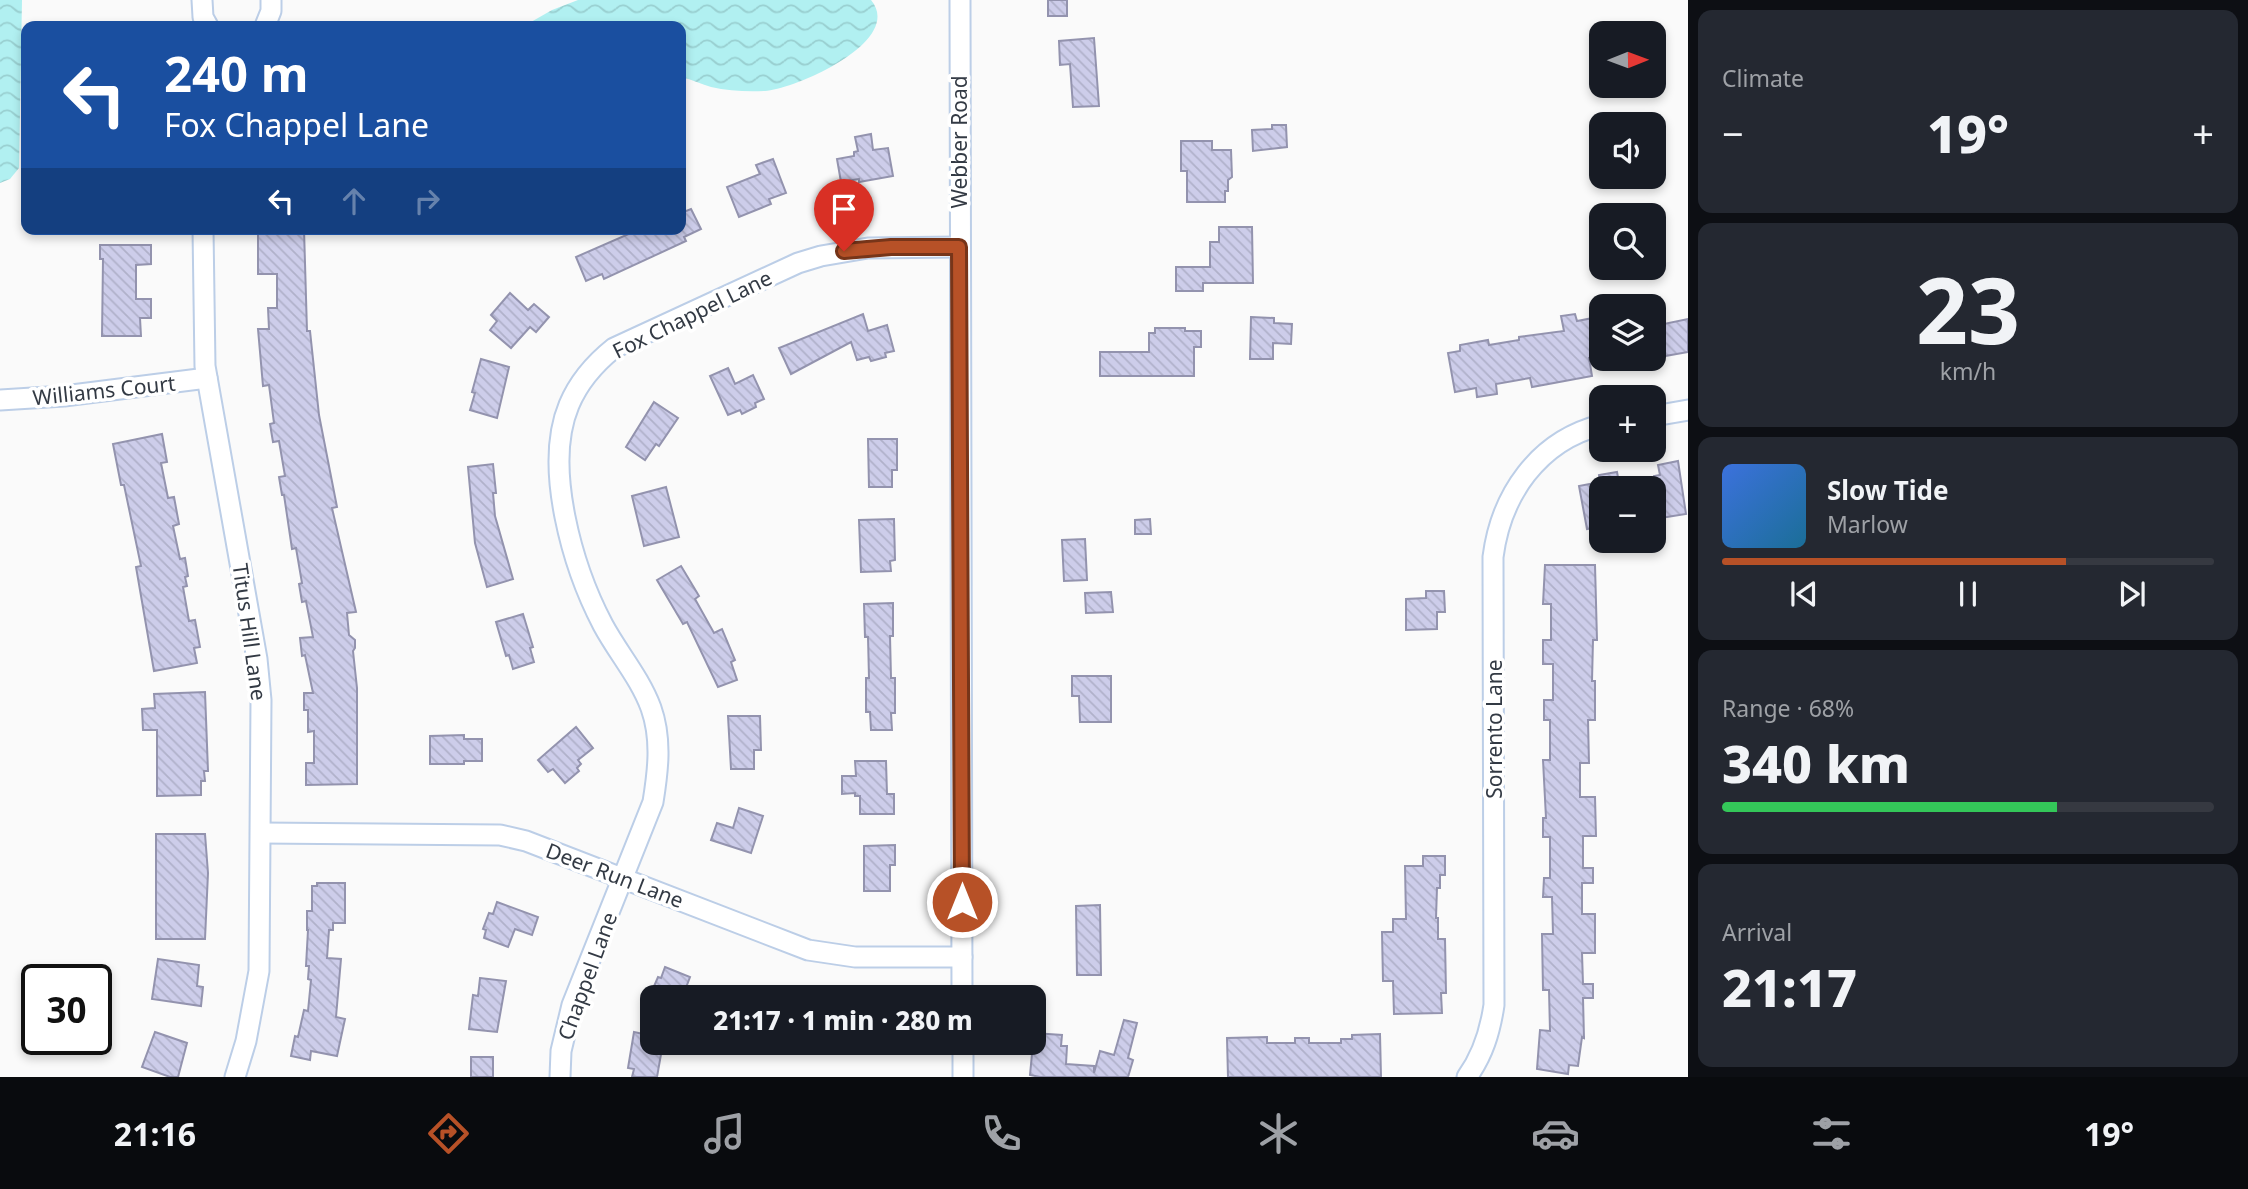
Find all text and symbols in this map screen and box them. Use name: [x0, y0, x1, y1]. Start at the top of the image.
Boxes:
north arrow: [1589, 21, 1666, 98]
map controls: [1589, 21, 1666, 553]
text: 240 m: [164, 40, 309, 106]
icon: left: [49, 49, 140, 140]
text: Climate: [1722, 62, 1804, 94]
street label: Webber Road: [945, 75, 973, 209]
text: 19°: [1927, 97, 2009, 168]
text: Fox Chappel Lane: [164, 103, 429, 146]
text: −: [1722, 107, 1744, 159]
text: +: [2192, 107, 2214, 159]
button: sound: [1589, 112, 1666, 189]
pin: [814, 179, 874, 251]
icon: left: [262, 182, 300, 220]
icon: ahead: [335, 182, 373, 220]
icon: right: [408, 182, 446, 220]
icon: arrive: [825, 190, 863, 228]
button: search: [1589, 203, 1666, 280]
text: 23: [1916, 247, 2020, 371]
street label: Fox Chappel Lane: [608, 263, 776, 365]
button: layers: [1589, 294, 1666, 371]
text: km/h: [1940, 355, 1996, 387]
street label: Williams Court: [31, 369, 177, 411]
button: +: [1589, 385, 1666, 462]
text: Slow Tide: [1827, 472, 1949, 508]
button: −: [1589, 476, 1666, 553]
text: Marlow: [1827, 508, 1908, 540]
street label: Titus Hill Lane: [227, 562, 273, 702]
icon: previous: [1785, 575, 1823, 613]
icon: pause: [1949, 575, 1987, 613]
icon: next: [2113, 575, 2151, 613]
street label: Sorrento Lane: [1480, 659, 1508, 799]
text: Range · 68%: [1722, 692, 1854, 724]
text: 340 km: [1722, 727, 1910, 798]
street label: Deer Run Lane: [542, 836, 688, 914]
position arrow: [925, 865, 999, 939]
street label: Chappel Lane: [551, 908, 623, 1044]
text: Arrival: [1722, 916, 1792, 948]
text: 21:17: [1722, 951, 1857, 1022]
speed limit sign: 30: [21, 964, 112, 1055]
text: 21:17 · 1 min · 280 m: [713, 1002, 973, 1038]
icon: directions: [424, 1109, 473, 1158]
icon: music: [700, 1109, 749, 1158]
icon: phone: [977, 1109, 1026, 1158]
icon: climate: [1254, 1109, 1303, 1158]
icon: car: [1531, 1109, 1580, 1158]
icon: filters: [1807, 1109, 1856, 1158]
text: 21:16: [114, 1112, 196, 1155]
text: 19°: [2084, 1112, 2134, 1155]

